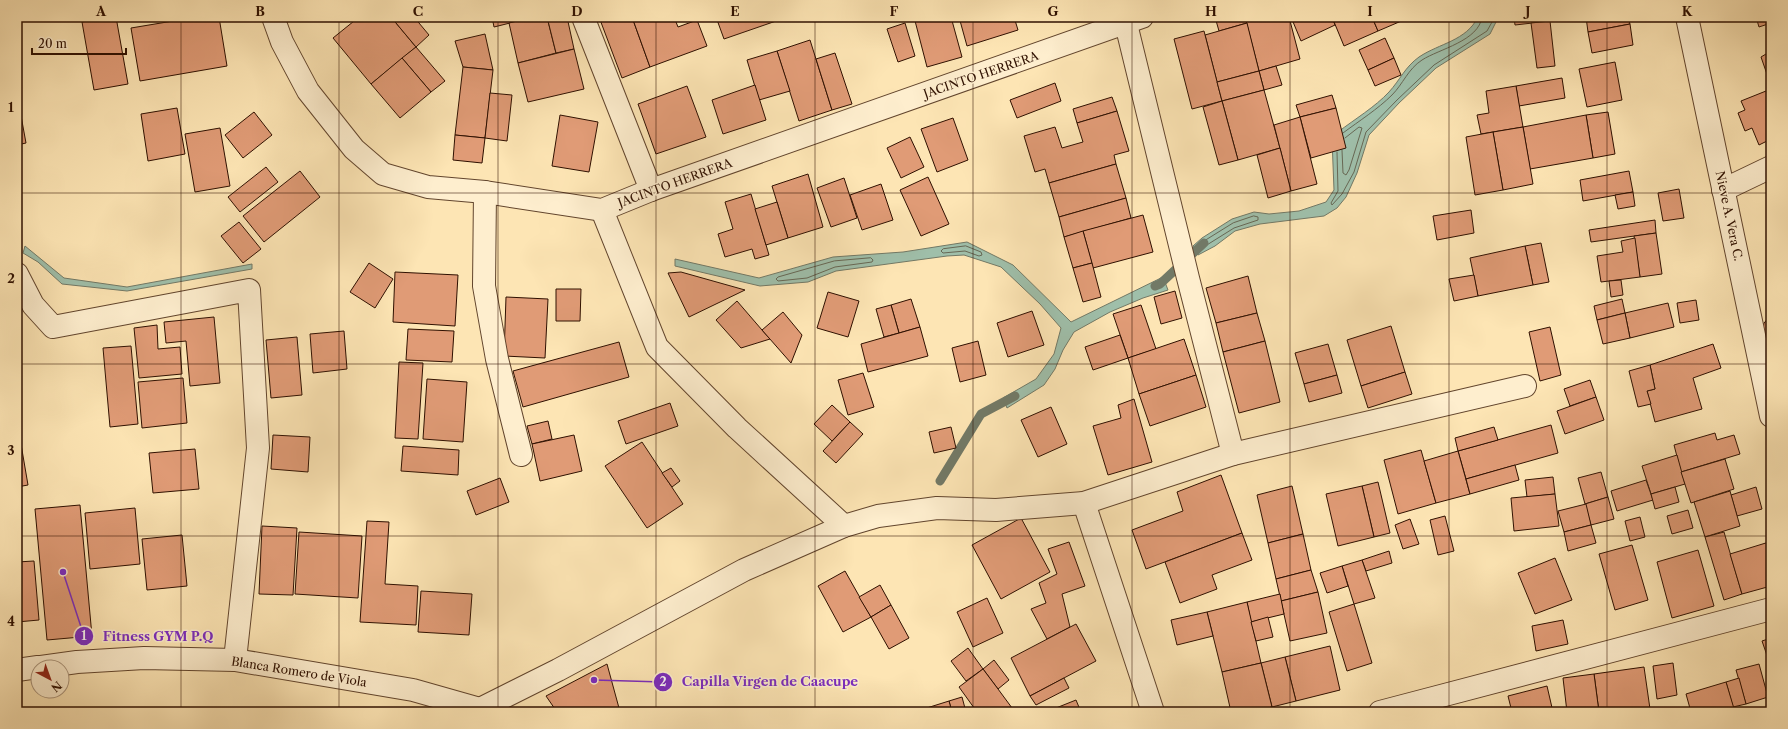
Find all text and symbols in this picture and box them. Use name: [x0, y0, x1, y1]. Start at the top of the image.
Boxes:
text: A: [95, 3, 107, 19]
text: B: [255, 3, 265, 19]
text: C: [413, 3, 423, 19]
text: D: [571, 3, 583, 19]
text: E: [730, 3, 740, 19]
text: F: [890, 3, 899, 19]
text: G: [1047, 3, 1059, 19]
text: H: [1205, 3, 1217, 19]
text: I: [1367, 3, 1373, 19]
text: J: [1523, 3, 1531, 19]
text: K: [1682, 3, 1693, 19]
scale bar: [32, 30, 126, 56]
text: 20 m: [38, 36, 67, 51]
street label: JACINTO HERRERA: [919, 47, 1041, 102]
text: 1: [8, 99, 14, 115]
street label: JACINTO HERRERA: [614, 154, 735, 211]
street label: Nieve A. Vera C.: [1713, 170, 1746, 262]
text: 2: [7, 270, 15, 286]
text: 3: [7, 442, 15, 458]
text: 4: [7, 613, 15, 629]
callout: Fitness GYM P.Q: [74, 624, 221, 649]
text: 1: [81, 628, 87, 643]
text: Fitness GYM P.Q: [103, 628, 213, 644]
street label: Blanca Romero de Viola: [230, 653, 369, 690]
north arrow: [30, 659, 70, 699]
callout: Capilla Virgen de Caacupe: [653, 669, 866, 694]
text: Capilla Virgen de Caacupe: [682, 673, 858, 689]
text: 2: [659, 674, 667, 689]
text: N: [48, 678, 65, 695]

